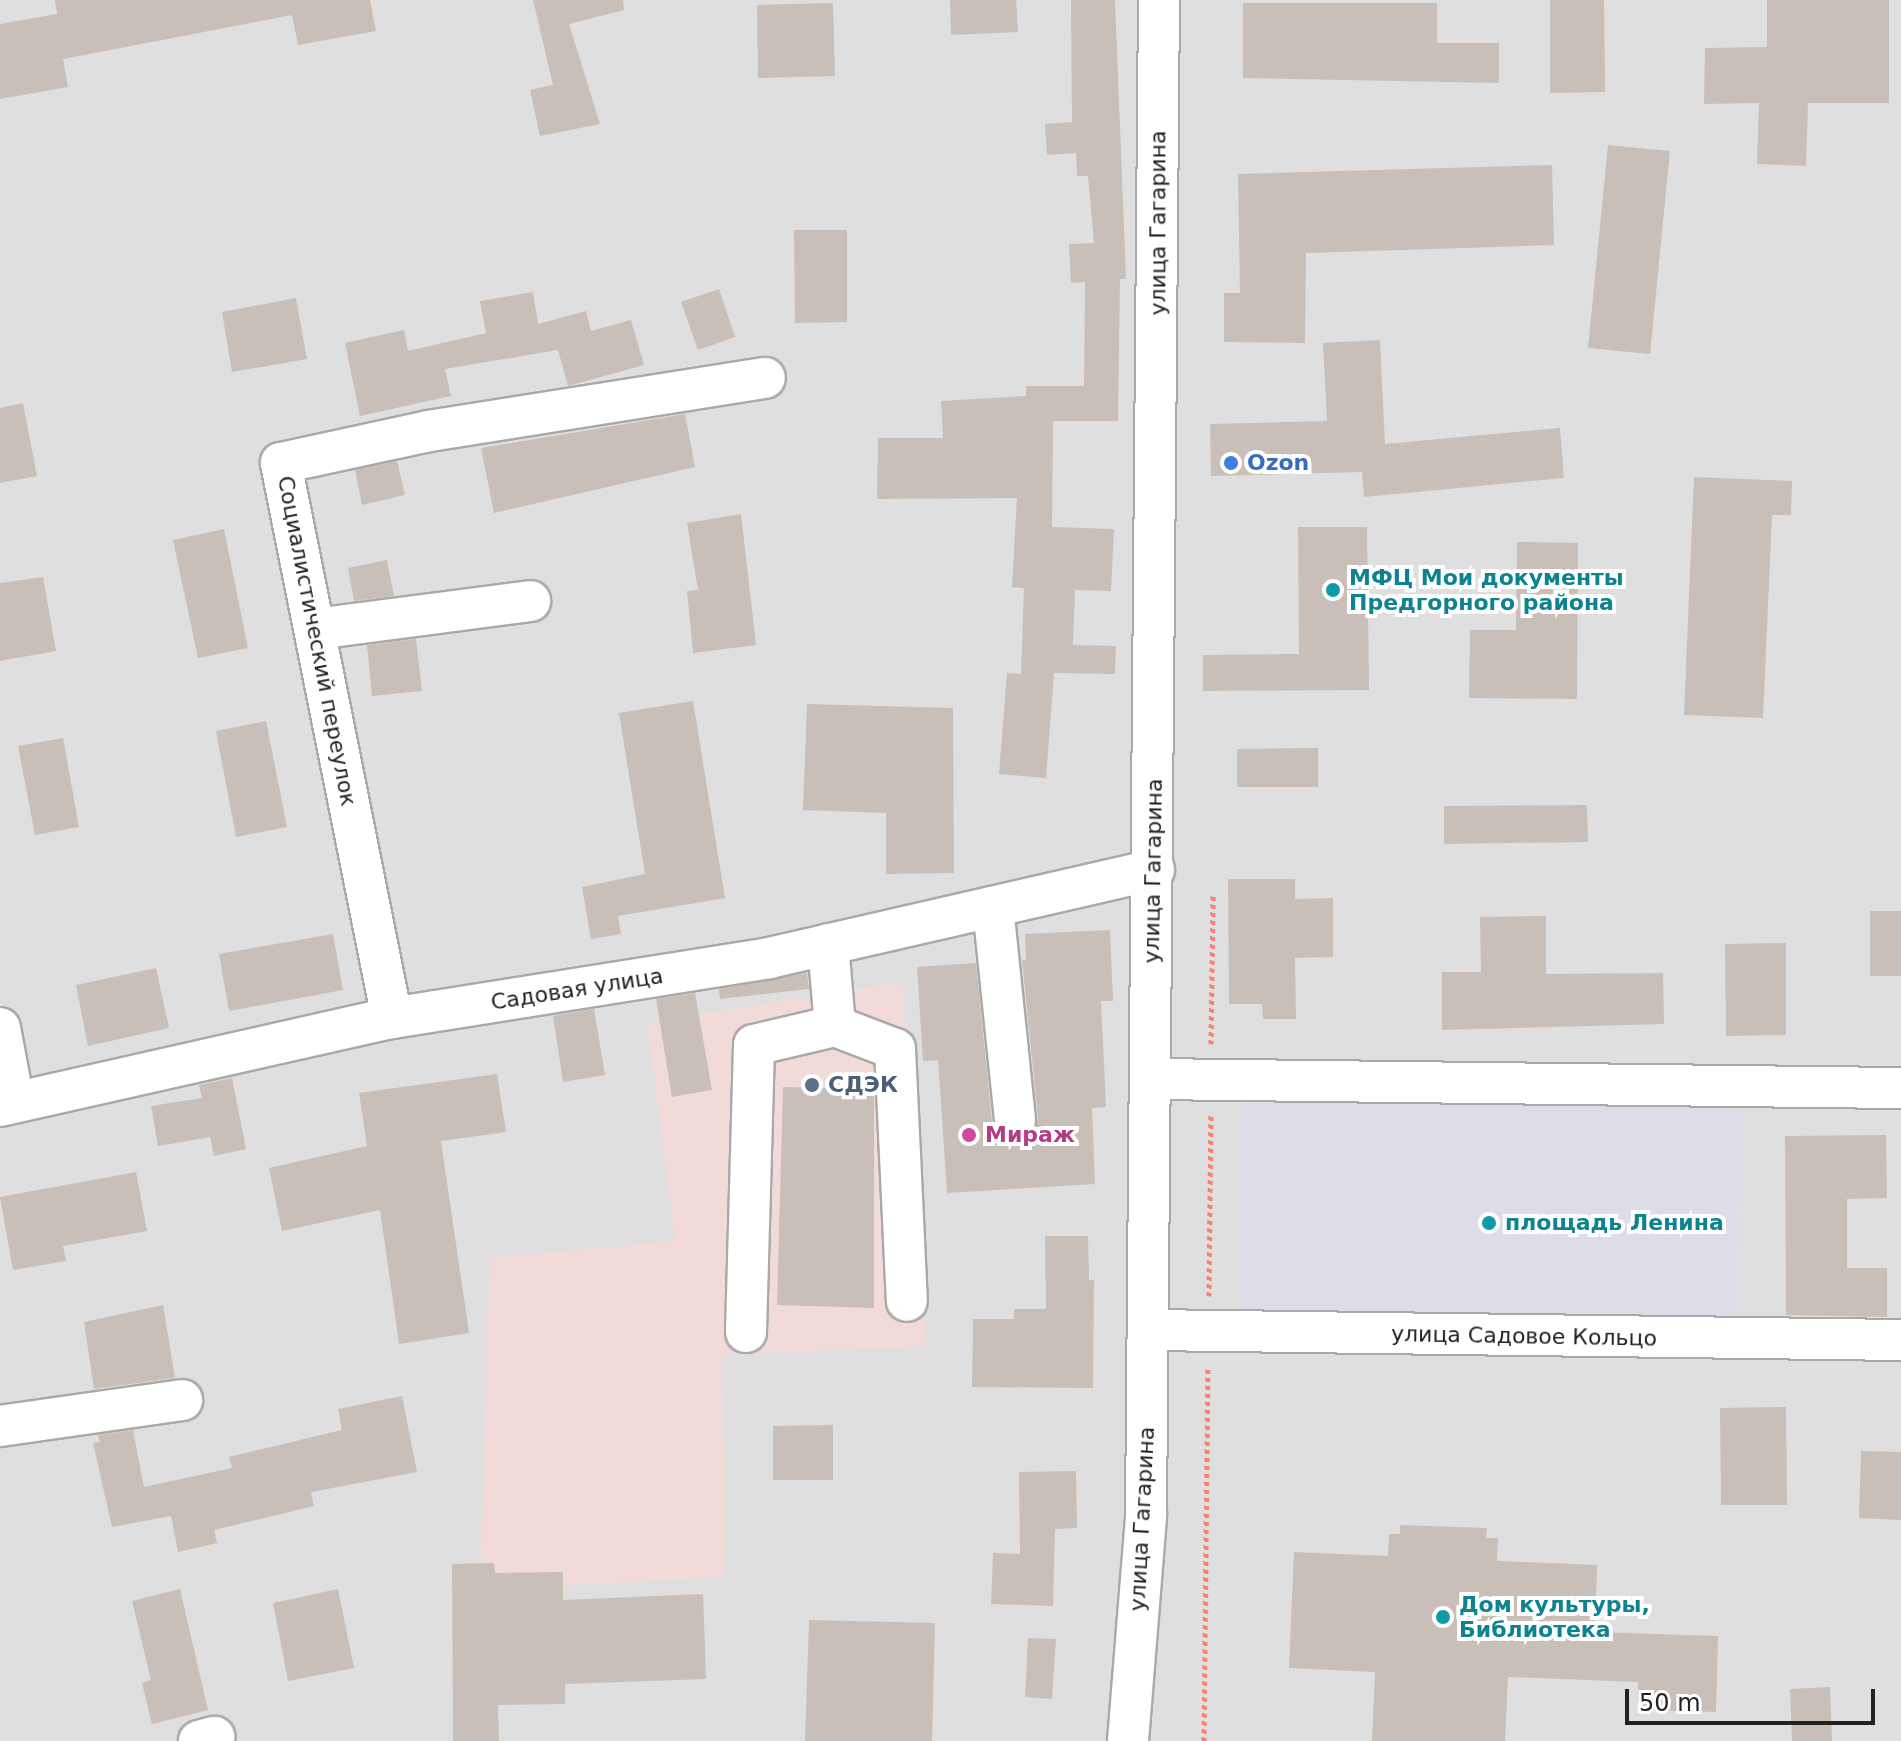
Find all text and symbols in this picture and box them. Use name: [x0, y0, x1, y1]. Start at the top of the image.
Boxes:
street label: улица Гагарина: [1145, 131, 1171, 315]
place label: Ozon: [1247, 450, 1309, 476]
marker: Ozon: [1222, 454, 1240, 472]
street label: Социалистический переулок: [272, 474, 362, 808]
place label: МФЦ Мои документы Предгорного района: [1349, 564, 1624, 616]
marker: МФЦ Мои документы Предгорного района: [1324, 581, 1342, 599]
street label: улица Гагарина: [1138, 778, 1168, 964]
street label: Садовая улица: [489, 962, 665, 1016]
place label: СДЭК: [828, 1072, 898, 1098]
marker: СДЭК: [803, 1076, 821, 1094]
place label: Мираж: [985, 1122, 1075, 1148]
marker: Мираж: [960, 1126, 978, 1144]
place label: площадь Ленина: [1505, 1210, 1724, 1236]
marker: площадь Ленина: [1480, 1214, 1498, 1232]
street label: улица Садовое Кольцо: [1391, 1320, 1657, 1352]
street label: улица Гагарина: [1124, 1426, 1160, 1612]
place label: Дом культуры, Библиотека: [1459, 1591, 1650, 1642]
marker: Дом культуры, Библиотека: [1434, 1608, 1452, 1626]
scale bar: [1629, 1673, 1879, 1723]
text: 50 m: [1639, 1689, 1701, 1717]

